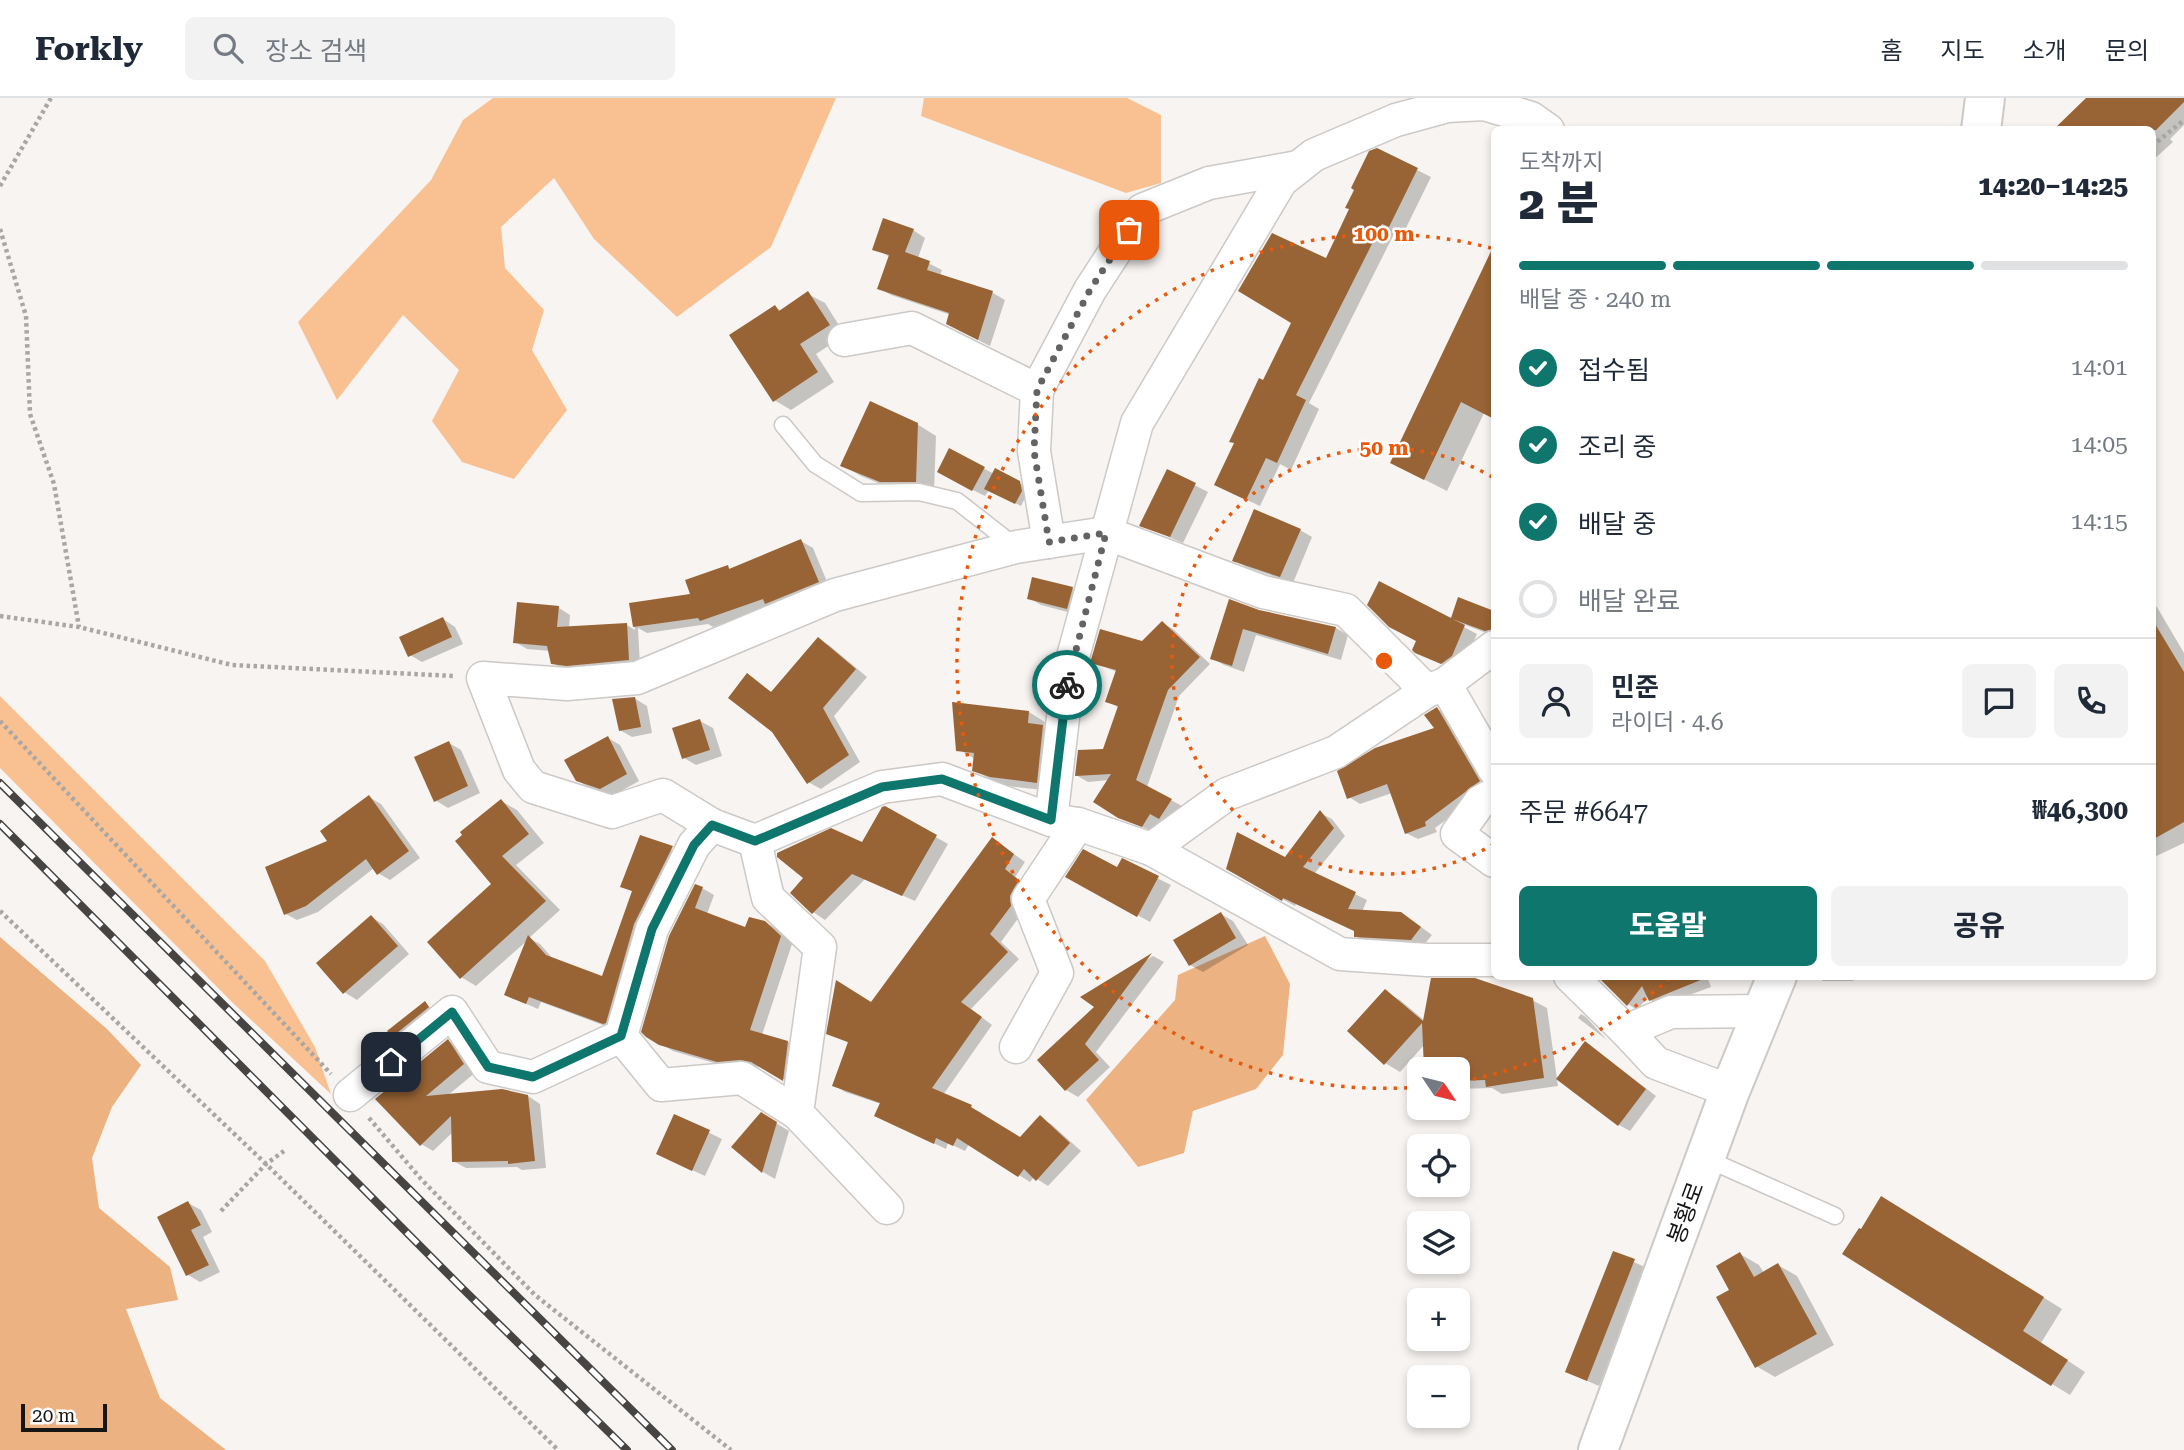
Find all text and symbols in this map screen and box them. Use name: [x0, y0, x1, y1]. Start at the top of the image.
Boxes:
search box: [185, 17, 675, 80]
text: Forkly: [35, 29, 143, 68]
icon: search: [209, 29, 247, 67]
text: 장소 검색: [265, 36, 367, 66]
text: 홈: [1880, 37, 1902, 65]
text: 지도: [1940, 37, 1985, 65]
text: 소개: [2023, 37, 2067, 65]
text: 문의: [2105, 37, 2149, 65]
text: 도착까지: [1519, 149, 1604, 176]
text: 14:20–14:25: [1978, 171, 2128, 201]
text: 2 분: [1519, 176, 1599, 230]
pin: [1099, 200, 1159, 260]
icon: bag: [1110, 211, 1148, 249]
text: 100 m: [1354, 222, 1414, 246]
text: 배달 중 · 240 m: [1519, 286, 1671, 313]
icon: check: [1519, 349, 1557, 387]
text: 14:01: [2071, 354, 2128, 381]
text: 접수됨: [1578, 355, 1650, 385]
icon: check: [1519, 426, 1557, 464]
text: 14:05: [2071, 431, 2128, 458]
text: 조리 중: [1578, 432, 1656, 462]
text: 50 m: [1359, 436, 1409, 460]
icon: check: [1519, 503, 1557, 541]
text: 14:15: [2071, 508, 2128, 535]
text: 배달 중: [1578, 509, 1656, 539]
text: 배달 완료: [1578, 586, 1680, 616]
centre of rings: [1372, 649, 1396, 673]
courier: [1032, 650, 1102, 720]
button: person: [1519, 664, 1593, 738]
button: chat: [1962, 664, 2036, 738]
button: phone: [2054, 664, 2128, 738]
icon: bike: [1048, 666, 1086, 704]
text: 민준: [1611, 672, 1659, 702]
text: 라이더 · 4.6: [1611, 709, 1724, 736]
text: ₩46,300: [2032, 795, 2128, 825]
text: 주문 #6647: [1519, 797, 1648, 827]
button: 도움말: [1519, 886, 1817, 966]
button: 공유: [1831, 886, 2128, 966]
pin: [361, 1032, 421, 1092]
icon: home: [372, 1043, 410, 1081]
north arrow: [1407, 1057, 1470, 1120]
map controls: [1407, 1057, 1470, 1428]
button: locate: [1407, 1134, 1470, 1197]
street label: 봉황로: [1662, 1179, 1710, 1247]
button: layers: [1407, 1211, 1470, 1274]
button: +: [1407, 1288, 1470, 1351]
button: −: [1407, 1365, 1470, 1428]
scale bar: [21, 1401, 107, 1433]
text: 20 m: [32, 1404, 75, 1427]

